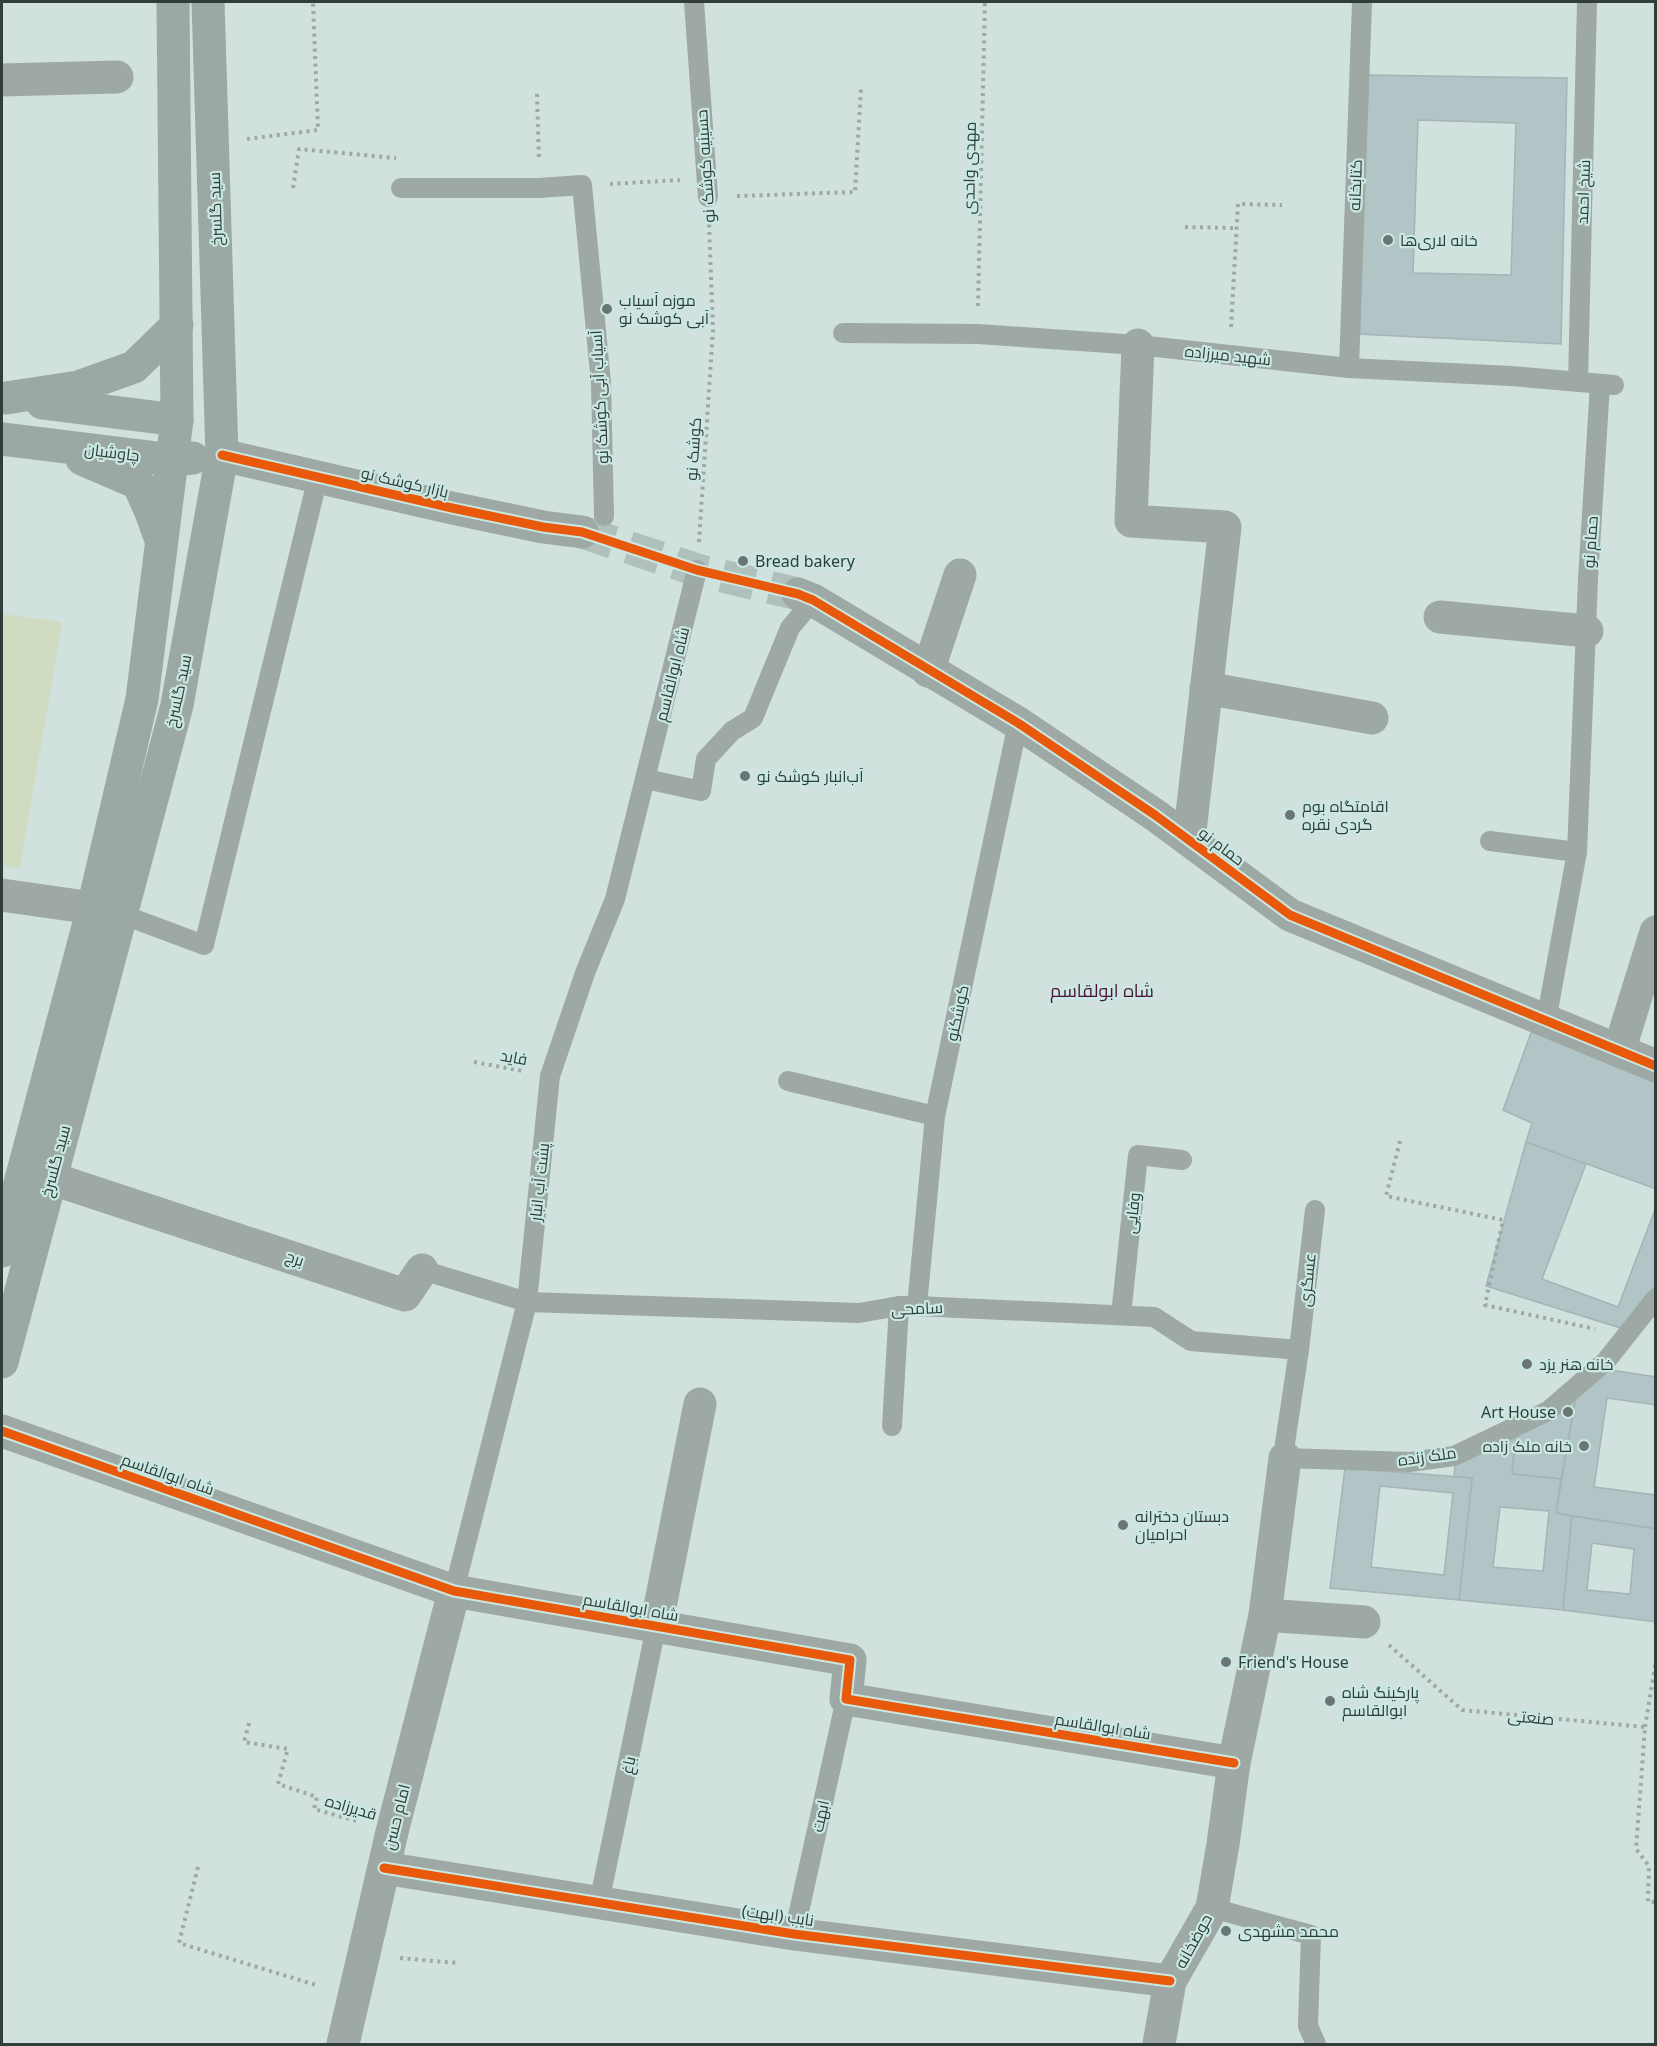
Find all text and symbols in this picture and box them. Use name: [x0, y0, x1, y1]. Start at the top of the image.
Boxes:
street label: حسینیه کوشک نو: [690, 109, 720, 223]
street label: مهدی واحدی: [957, 121, 981, 215]
street label: کتابخانه: [1343, 159, 1367, 211]
street label: شیخ احمد: [1571, 159, 1596, 225]
street label: سید گلسرخ: [203, 172, 228, 246]
place label: خانه لاری‌ها: [1400, 229, 1478, 251]
marker: خانه لاری‌ها: [1381, 233, 1395, 247]
place label: موزه آسیاب آبی کوشک نو: [619, 289, 710, 329]
marker: موزه آسیاب آبی کوشک نو: [600, 302, 614, 316]
street label: آسیاب آبی کوشک نو: [584, 329, 613, 464]
street label: شهید میرزاده: [1184, 340, 1272, 370]
street label: کوشک نو: [680, 417, 706, 481]
street label: چاوشیان: [83, 438, 141, 467]
street label: بازار کوشک نو: [359, 461, 451, 503]
street label: حمام نو: [1577, 515, 1604, 569]
place label: Bread bakery: [755, 550, 856, 572]
marker: Bread bakery: [736, 554, 750, 568]
street label: شاه ابوالقاسم: [650, 624, 695, 724]
street label: سید گلسرخ: [160, 653, 197, 730]
place label: آب‌انبار کوشک نو: [757, 765, 864, 787]
marker: آب‌انبار کوشک نو: [738, 769, 752, 783]
place label: اقامتگاه بوم گردی نقره: [1302, 795, 1389, 835]
marker: اقامتگاه بوم گردی نقره: [1283, 808, 1297, 822]
street label: حمام نو: [1194, 822, 1249, 871]
district label: شاه ابولقاسم: [1050, 978, 1154, 1003]
street label: کوشکنو: [940, 983, 974, 1043]
street label: فاید: [499, 1044, 529, 1070]
street label: سید گلسرخ: [35, 1122, 76, 1200]
street label: پشت آب انبار: [524, 1141, 555, 1223]
street label: وفایی: [1119, 1191, 1145, 1235]
street label: برج: [283, 1245, 307, 1272]
street label: عسگری: [1293, 1252, 1321, 1308]
street label: سامحی: [891, 1296, 943, 1320]
place label: خانه هنر یزد: [1539, 1353, 1613, 1375]
marker: خانه هنر یزد: [1520, 1357, 1534, 1371]
place label: Art House: [1481, 1401, 1556, 1423]
marker: Art House: [1561, 1405, 1575, 1419]
place label: خانه ملک زاده: [1483, 1435, 1572, 1457]
marker: خانه ملک زاده: [1577, 1439, 1591, 1453]
street label: ملک زنده: [1396, 1441, 1458, 1471]
street label: شاه ابوالقاسم: [118, 1448, 217, 1501]
place label: دبستان دخترانه احرامیان: [1135, 1505, 1229, 1545]
marker: دبستان دخترانه احرامیان: [1116, 1518, 1130, 1532]
street label: شاه ابوالقاسم: [581, 1588, 681, 1627]
place label: Friend's House: [1238, 1651, 1349, 1673]
marker: Friend's House: [1219, 1655, 1233, 1669]
place label: پارکینگ شاه ابوالقاسم: [1342, 1681, 1420, 1722]
marker: پارکینگ شاه ابوالقاسم: [1323, 1694, 1337, 1708]
street label: صنعتی: [1507, 1704, 1555, 1730]
street label: شاه ابوالقاسم: [1053, 1708, 1152, 1745]
street label: باغ: [615, 1754, 642, 1776]
street label: امام حسن: [377, 1782, 416, 1852]
street label: قدیرزاده: [323, 1789, 379, 1825]
street label: ابهت: [806, 1798, 834, 1834]
street label: نایب (ابهت): [741, 1899, 815, 1931]
street label: حوضخانه: [1169, 1910, 1217, 1972]
place label: محمد مشهدی: [1238, 1920, 1339, 1942]
marker: محمد مشهدی: [1219, 1924, 1233, 1938]

